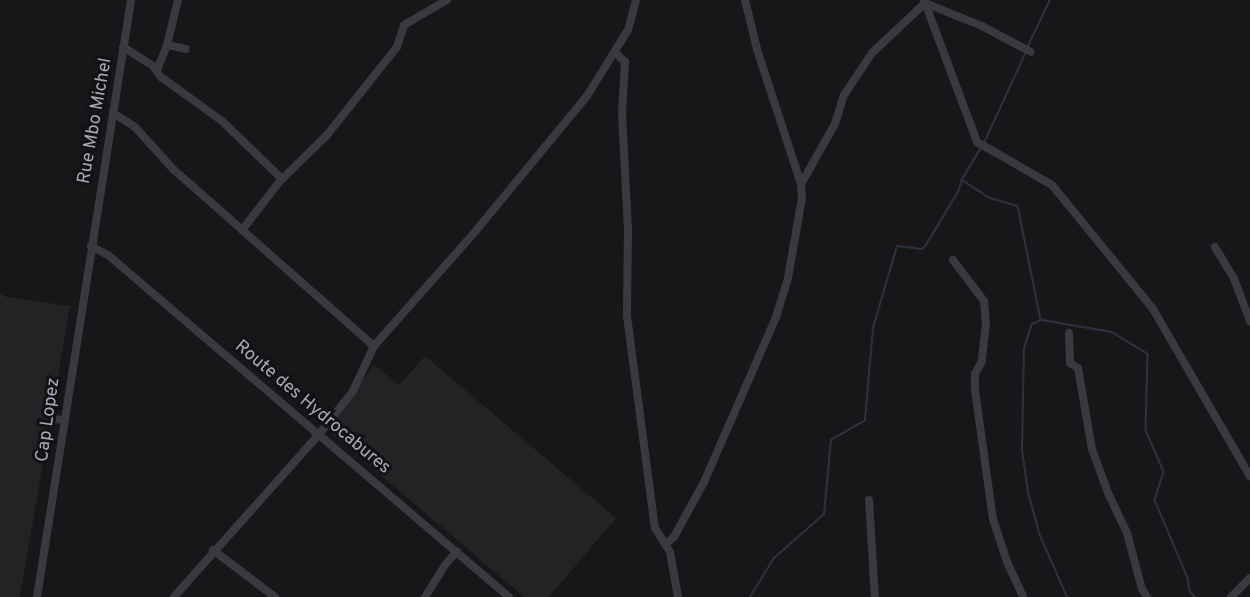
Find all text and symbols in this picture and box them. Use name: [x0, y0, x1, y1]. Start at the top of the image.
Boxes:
street label: Rue Mbo Michel: [74, 56, 118, 186]
street label: Route des Hydrocabures: [230, 337, 394, 479]
street label: Cap Lopez: [32, 377, 66, 463]

